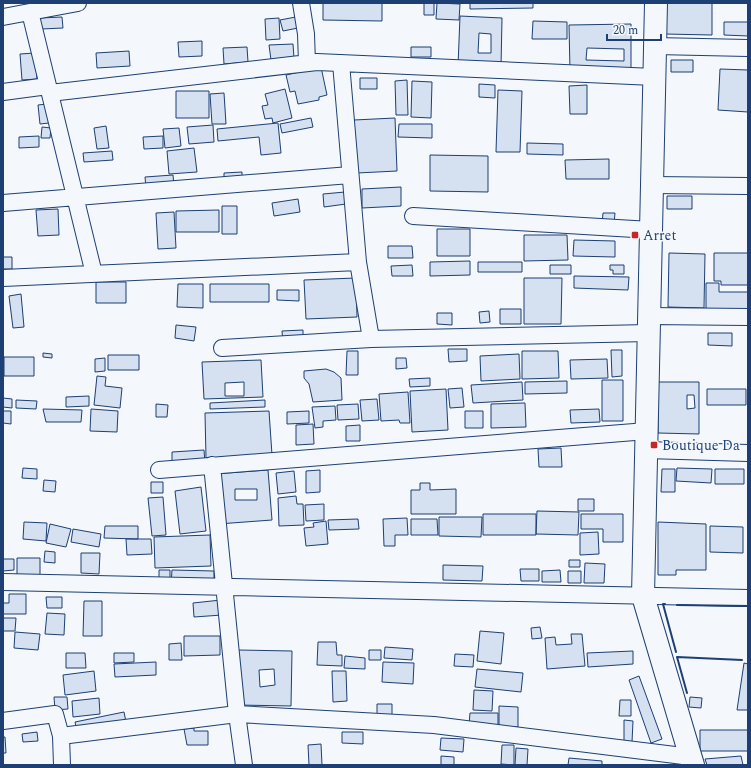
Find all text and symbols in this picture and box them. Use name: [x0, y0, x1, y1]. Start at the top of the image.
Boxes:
scale bar: [607, 16, 661, 42]
text: 20 m: [613, 21, 638, 40]
place label: Arret: [643, 225, 676, 246]
marker: Arret: [630, 230, 640, 240]
place label: Boutique Da: [662, 435, 740, 456]
marker: Boutique Da: [649, 440, 659, 450]

